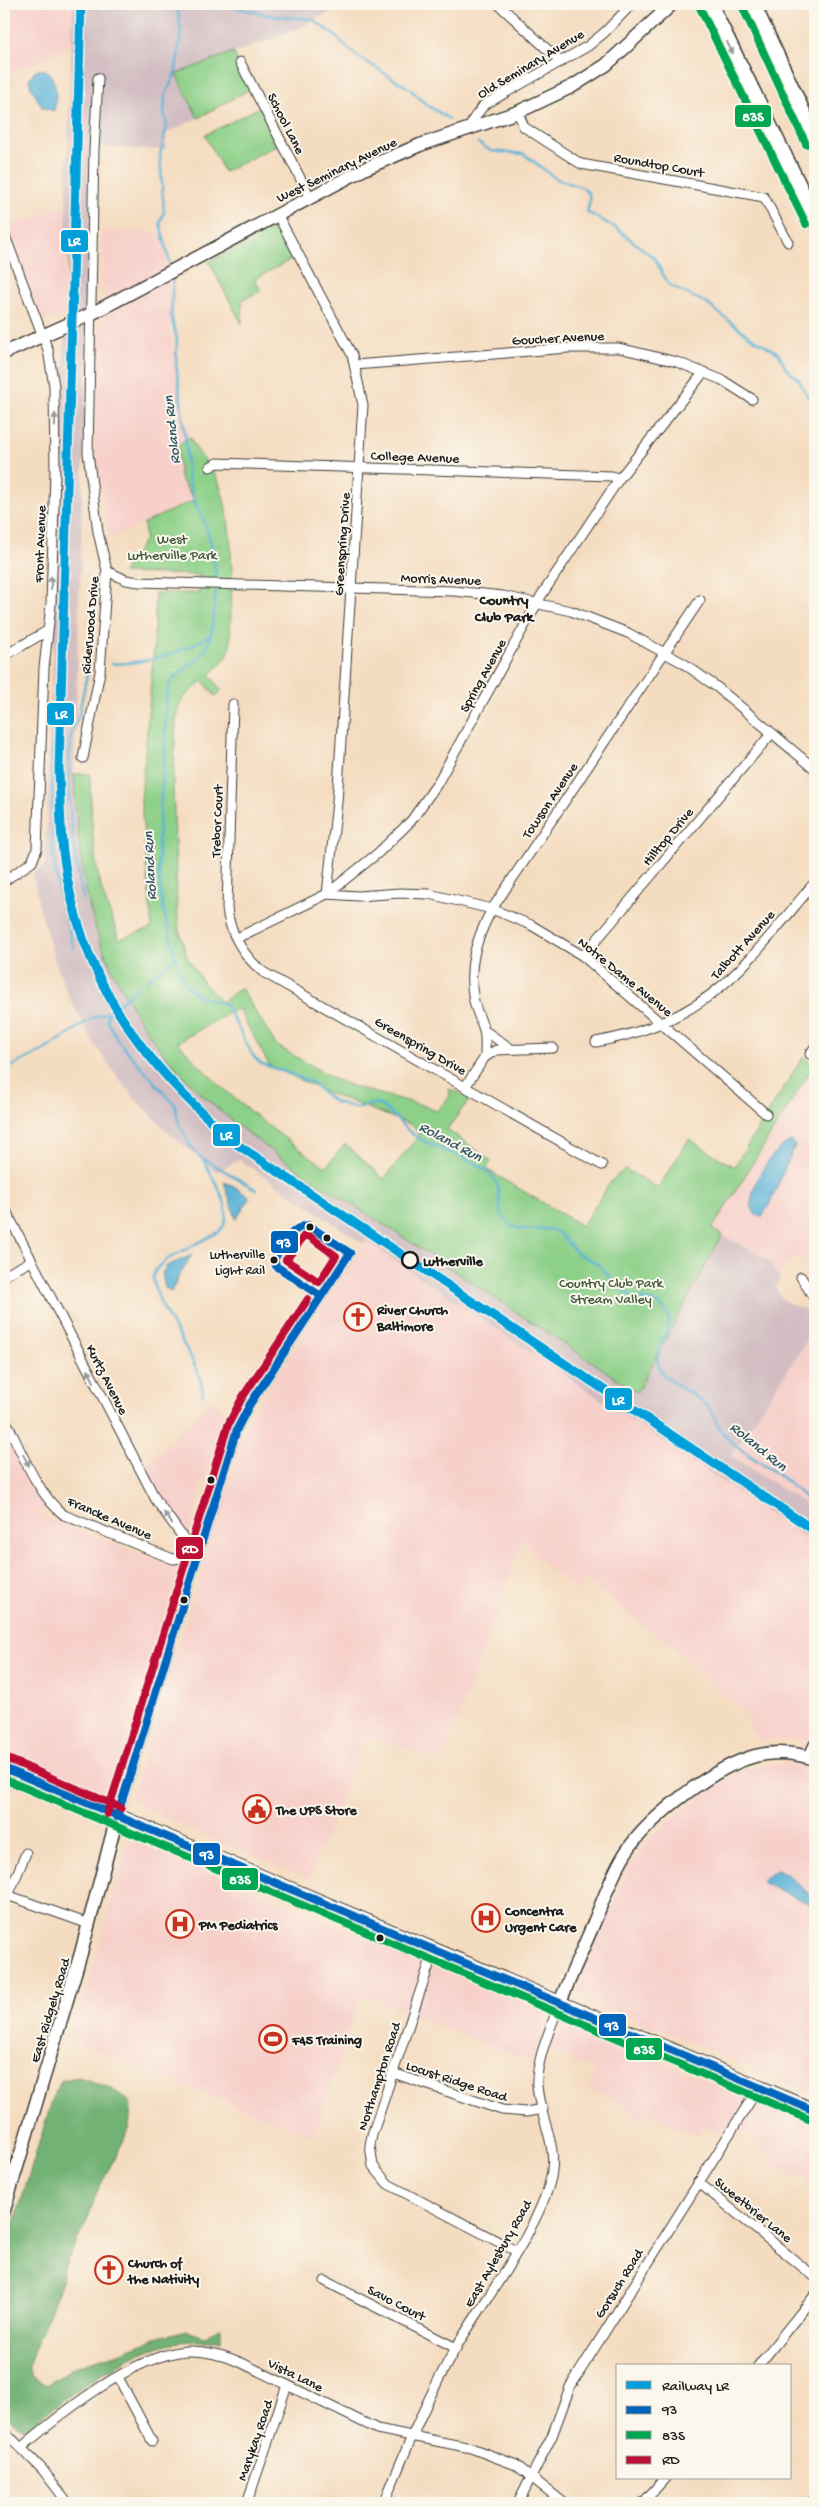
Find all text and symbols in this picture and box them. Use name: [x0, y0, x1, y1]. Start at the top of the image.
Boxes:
street label: Old Seminary Avenue: [475, 26, 588, 104]
one-way arrow: [726, 40, 734, 55]
street label: School Lane: [262, 91, 308, 158]
line badge: 83S: [734, 104, 772, 128]
text: 83S: [742, 110, 764, 127]
street label: West Seminary Avenue: [274, 134, 401, 208]
street label: Roundtop Court: [612, 150, 706, 183]
line badge: LR: [60, 229, 89, 253]
text: LR: [68, 234, 82, 251]
street label: Goucher Avenue: [511, 329, 606, 350]
water label: Roland Run: [160, 394, 186, 465]
one-way arrow: [51, 412, 59, 428]
street label: College Avenue: [370, 448, 460, 469]
street label: Greenspring Drive: [331, 491, 356, 596]
street label: Front Avenue: [32, 504, 51, 584]
park label: West Lutherville Park: [127, 532, 219, 565]
street label: Morris Avenue: [400, 571, 482, 590]
one-way arrow: [48, 575, 56, 591]
street label: Riderwood Drive: [79, 575, 104, 675]
district label: Country Club Park: [474, 592, 536, 627]
street label: Spring Avenue: [457, 636, 512, 716]
line badge: LR: [46, 702, 75, 726]
text: LR: [55, 707, 69, 724]
street label: Towson Avenue: [519, 760, 583, 843]
street label: Trebor Court: [209, 783, 228, 859]
street label: Hilltop Drive: [640, 804, 699, 870]
water label: Roland Run: [140, 830, 162, 901]
street label: Talbott Avenue: [708, 907, 780, 985]
street label: Notre Dame Avenue: [574, 934, 676, 1022]
street label: Greenspring Drive: [371, 1014, 469, 1081]
water label: Roland Run: [415, 1119, 485, 1167]
line badge: LR: [212, 1123, 241, 1147]
text: LR: [220, 1128, 234, 1145]
unlabelled marker: [305, 1222, 315, 1232]
line badge: 93: [270, 1230, 299, 1254]
unlabelled marker: [322, 1233, 332, 1243]
text: 93: [276, 1236, 291, 1253]
place label: Lutherville Light Rail: [210, 1248, 265, 1279]
marker: Lutherville: [401, 1251, 419, 1269]
place label: Lutherville: [423, 1254, 483, 1271]
marker: Lutherville Light Rail: [269, 1255, 279, 1265]
park label: Country Club Park Stream Valley: [559, 1276, 665, 1309]
church icon: River Church Baltimore: [343, 1302, 373, 1332]
place label: River Church Baltimore: [376, 1303, 448, 1336]
street label: Kurtz Avenue: [81, 1342, 131, 1419]
one-way arrow: [87, 1368, 95, 1383]
line badge: LR: [604, 1387, 633, 1411]
text: LR: [612, 1393, 626, 1410]
water label: Roland Run: [725, 1419, 791, 1477]
one-way arrow: [22, 1453, 30, 1467]
unlabelled marker: [206, 1475, 216, 1485]
street label: Francke Avenue: [63, 1493, 155, 1545]
one-way arrow: [163, 1511, 173, 1525]
line badge: RD: [175, 1536, 204, 1560]
text: RD: [181, 1542, 199, 1559]
unlabelled marker: [179, 1595, 189, 1605]
public building icon: The UPS Store: [242, 1794, 272, 1824]
place label: The UPS Store: [275, 1803, 357, 1820]
line badge: 93: [192, 1842, 221, 1866]
text: 93: [199, 1848, 214, 1865]
line badge: 83S: [221, 1867, 259, 1891]
text: 83S: [229, 1873, 251, 1890]
hospital icon: Concentra Urgent Care: [471, 1903, 501, 1933]
place label: Concentra Urgent Care: [504, 1904, 577, 1937]
hospital icon: PM Pediatrics: [165, 1909, 195, 1939]
place label: PM Pediatrics: [198, 1918, 278, 1935]
unlabelled marker: [375, 1933, 385, 1943]
street label: East Ridgely Road: [27, 1955, 76, 2065]
line badge: 93: [598, 2013, 627, 2037]
street label: Northampton Road: [355, 2019, 406, 2133]
text: 93: [604, 2019, 619, 2036]
sports icon: F45 Training: [258, 2024, 288, 2054]
place label: F45 Training: [291, 2033, 362, 2050]
line badge: 83S: [625, 2037, 663, 2061]
text: 83S: [633, 2043, 655, 2060]
street label: Locust Ridge Road: [403, 2058, 511, 2107]
street label: Sweetbrier Lane: [710, 2174, 795, 2248]
street label: East Aylesbury Road: [462, 2196, 538, 2311]
street label: Gorsuch Road: [592, 2245, 649, 2322]
church icon: Church of the Nativity: [94, 2255, 124, 2285]
place label: Church of the Nativity: [126, 2256, 199, 2289]
street label: Savo Court: [364, 2282, 429, 2327]
street label: Vista Lane: [264, 2355, 326, 2397]
legend: [616, 2364, 792, 2480]
text: Railway LR: [662, 2378, 730, 2396]
street label: Marykay Road: [235, 2397, 279, 2483]
text: 93: [661, 2402, 678, 2420]
text: 83S: [662, 2428, 685, 2446]
text: RD: [662, 2452, 680, 2470]

